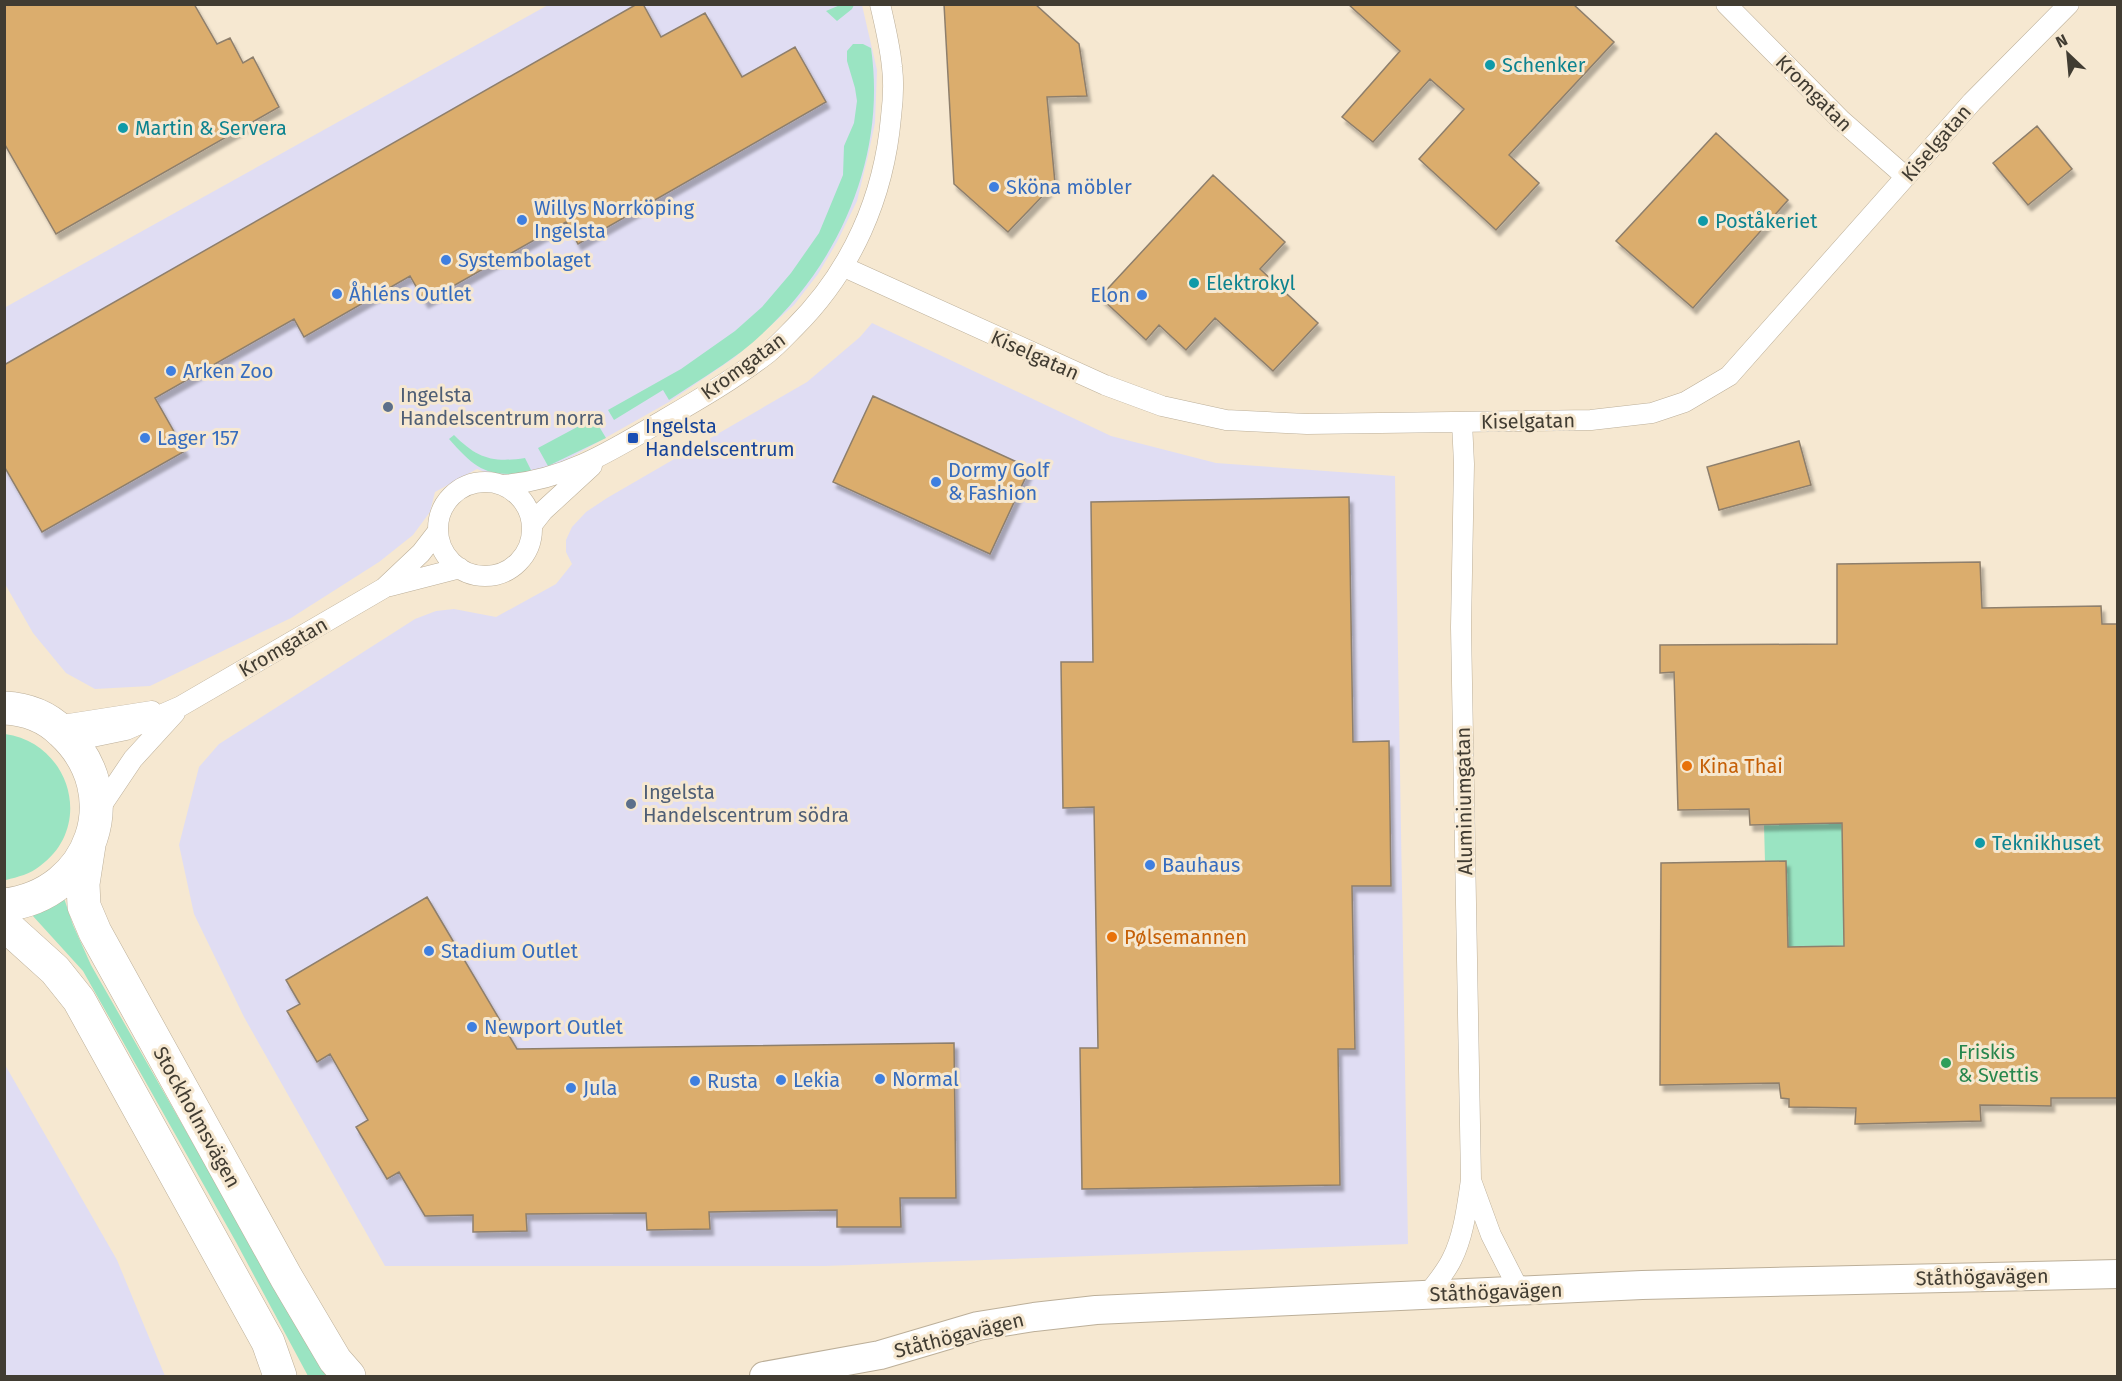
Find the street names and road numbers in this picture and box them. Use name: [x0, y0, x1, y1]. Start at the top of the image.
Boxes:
street label: Kromgatan: [1771, 50, 1857, 136]
street label: Kiselgatan: [1896, 100, 1976, 186]
street label: Kiselgatan: [987, 325, 1083, 385]
street label: Kromgatan: [696, 327, 790, 405]
street label: Kiselgatan: [1481, 408, 1575, 434]
street label: Kromgatan: [234, 612, 332, 682]
street label: Aluminiumgatan: [1451, 727, 1477, 875]
street label: Stockholmsvägen: [148, 1042, 246, 1192]
street label: Ståthögavägen: [1915, 1264, 2049, 1290]
street label: Ståthögavägen: [1429, 1278, 1563, 1306]
street label: Ståthögavägen: [892, 1307, 1026, 1363]

